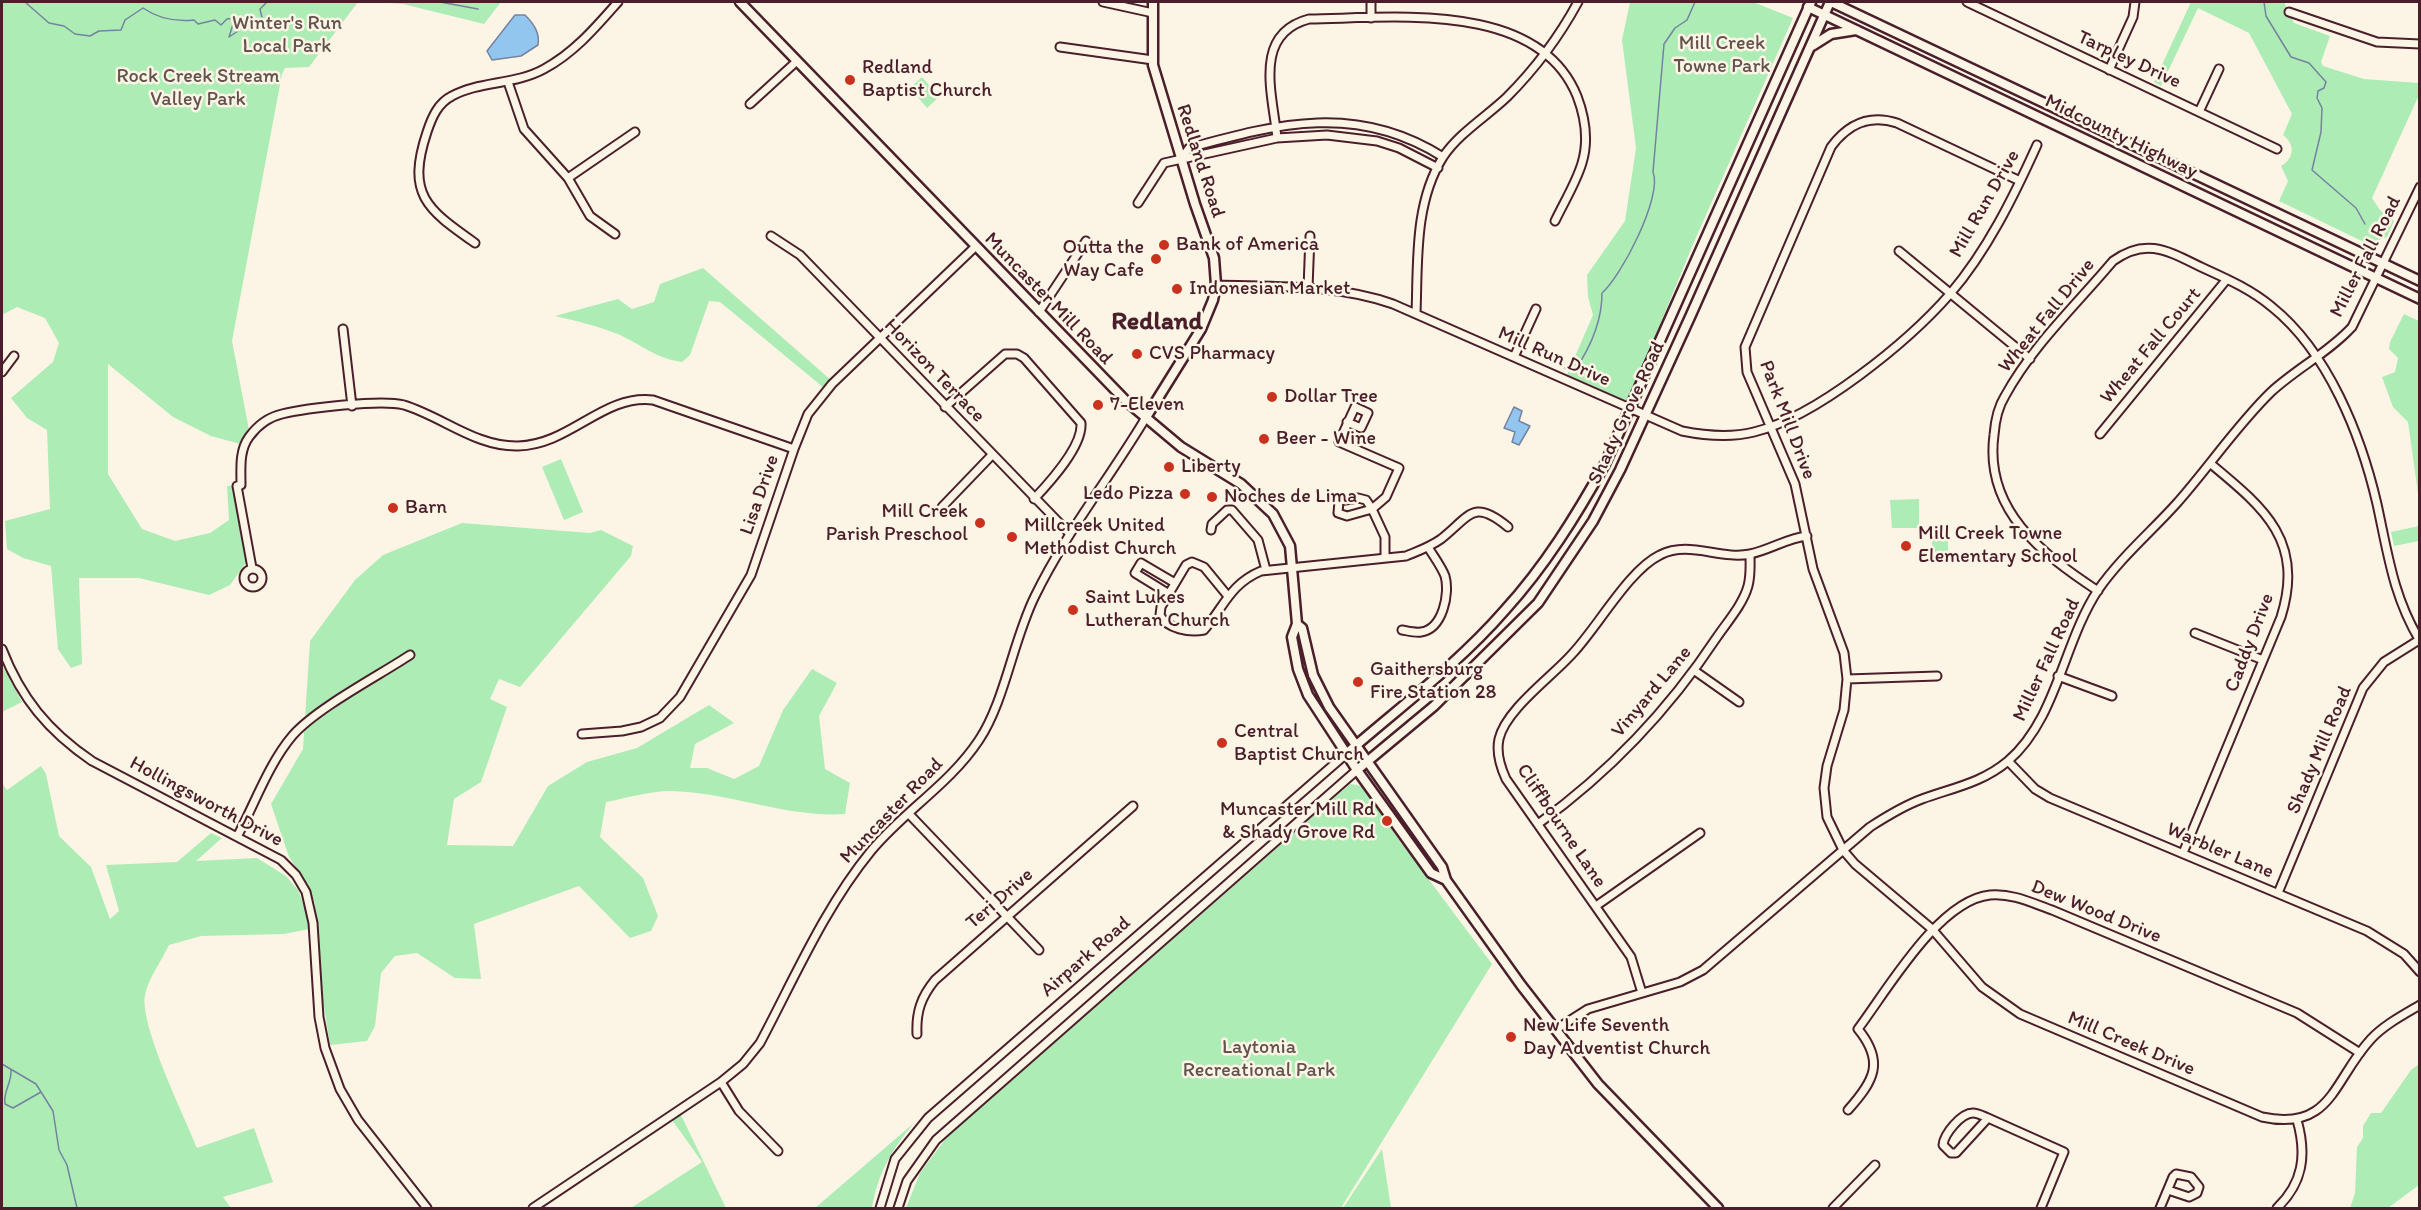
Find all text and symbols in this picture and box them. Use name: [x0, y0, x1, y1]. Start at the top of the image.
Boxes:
park label: Winter's Run Local Park: [232, 12, 342, 59]
street label: Tarpley Drive: [2073, 26, 2185, 94]
park label: Mill Creek Towne Park: [1673, 32, 1771, 79]
place label: Redland Baptist Church: [862, 56, 992, 103]
park label: Rock Creek Stream Valley Park: [116, 65, 280, 112]
marker: Redland Baptist Church: [843, 73, 857, 87]
street label: Midcounty Highway: [2041, 90, 2201, 184]
street label: Redland Road: [1170, 101, 1230, 221]
street label: Mill Run Drive: [1944, 146, 2026, 262]
street label: Miller Fall Road: [2325, 192, 2407, 322]
street label: Muncaster Mill Road: [979, 228, 1117, 370]
place label: Bank of America: [1176, 233, 1319, 257]
place label: Outta the Way Cafe: [1063, 236, 1144, 283]
marker: Bank of America: [1157, 238, 1171, 252]
marker: Outta the Way Cafe: [1149, 252, 1163, 266]
street label: Wheat Fall Drive: [1994, 254, 2100, 378]
place label: Indonesian Market: [1189, 277, 1350, 301]
marker: Indonesian Market: [1170, 282, 1184, 296]
street label: Wheat Fall Court: [2095, 283, 2207, 409]
district label: Redland: [1111, 306, 1203, 338]
street label: Horizon Terrace: [878, 314, 990, 428]
street label: Mill Run Drive: [1494, 321, 1614, 393]
street label: Shady Grove Road: [1583, 338, 1671, 488]
place label: CVS Pharmacy: [1149, 342, 1275, 366]
marker: CVS Pharmacy: [1130, 347, 1144, 361]
street label: Park Mill Drive: [1753, 357, 1821, 483]
place label: Dollar Tree: [1284, 385, 1378, 409]
marker: Dollar Tree: [1265, 390, 1279, 404]
place label: 7-Eleven: [1110, 393, 1184, 417]
marker: 7-Eleven: [1091, 398, 1105, 412]
place label: Beer - Wine: [1276, 427, 1376, 451]
marker: Beer - Wine: [1257, 432, 1271, 446]
street label: Lisa Drive: [735, 452, 785, 538]
place label: Liberty: [1181, 455, 1241, 479]
marker: Liberty: [1162, 460, 1176, 474]
place label: Ledo Pizza: [1083, 482, 1173, 506]
place label: Noches de Lima: [1224, 485, 1357, 509]
marker: Ledo Pizza: [1178, 487, 1192, 501]
marker: Noches de Lima: [1205, 490, 1219, 504]
place label: Barn: [405, 496, 447, 520]
place label: Mill Creek Parish Preschool: [826, 500, 968, 547]
marker: Barn: [386, 501, 400, 515]
place label: Millcreek United Methodist Church: [1024, 514, 1176, 561]
marker: Mill Creek Parish Preschool: [973, 516, 987, 530]
place label: Mill Creek Towne Elementary School: [1918, 522, 2077, 569]
marker: Millcreek United Methodist Church: [1005, 530, 1019, 544]
marker: Mill Creek Towne Elementary School: [1899, 539, 1913, 553]
place label: Saint Lukes Lutheran Church: [1085, 586, 1230, 633]
street label: Caddy Drive: [2220, 590, 2280, 696]
street label: Miller Fall Road: [2008, 595, 2086, 725]
marker: Saint Lukes Lutheran Church: [1066, 603, 1080, 617]
street label: Vinyard Lane: [1607, 641, 1697, 743]
place label: Gaithersburg Fire Station 28: [1370, 658, 1497, 705]
marker: Gaithersburg Fire Station 28: [1351, 675, 1365, 689]
street label: Shady Mill Road: [2282, 682, 2358, 818]
place label: Central Baptist Church: [1234, 720, 1364, 767]
marker: Central Baptist Church: [1215, 736, 1229, 750]
street label: Hollingsworth Drive: [125, 751, 287, 853]
street label: Muncaster Road: [835, 753, 949, 869]
street label: Cliffbourne Lane: [1511, 759, 1611, 893]
place label: Muncaster Mill Rd & Shady Grove Rd: [1220, 798, 1375, 845]
marker: Muncaster Mill Rd & Shady Grove Rd: [1380, 814, 1394, 828]
street label: Warbler Lane: [2163, 818, 2277, 884]
street label: Teri Drive: [961, 863, 1039, 935]
street label: Dew Wood Drive: [2027, 875, 2165, 949]
street label: Airpark Road: [1036, 911, 1136, 1003]
street label: Mill Creek Drive: [2064, 1006, 2198, 1082]
place label: New Life Seventh Day Adventist Church: [1523, 1014, 1710, 1061]
marker: New Life Seventh Day Adventist Church: [1504, 1030, 1518, 1044]
park label: Laytonia Recreational Park: [1183, 1036, 1335, 1083]

